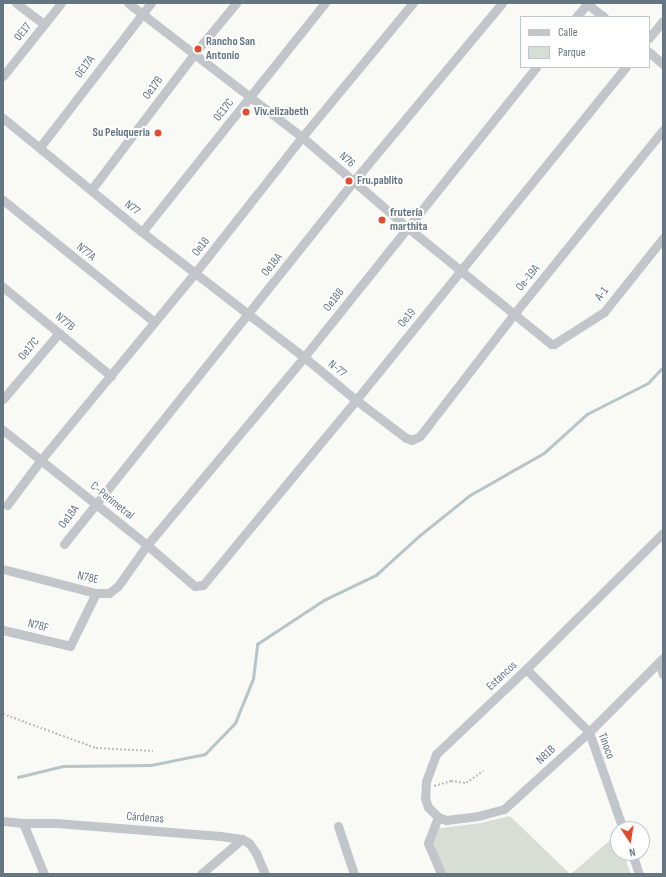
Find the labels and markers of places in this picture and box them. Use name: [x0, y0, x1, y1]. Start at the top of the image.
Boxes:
place label: Rancho San Antonio: [206, 35, 255, 63]
marker: Rancho San Antonio: [193, 44, 203, 54]
place label: Viv.elizabeth: [254, 105, 309, 119]
marker: Viv.elizabeth: [241, 107, 251, 117]
place label: Su Peluqueria: [93, 126, 150, 140]
marker: Su Peluqueria: [153, 128, 163, 138]
place label: Fru.pablito: [357, 174, 403, 188]
marker: Fru.pablito: [344, 176, 354, 186]
place label: frutería marthita: [390, 206, 427, 234]
marker: frutería marthita: [377, 215, 387, 225]

